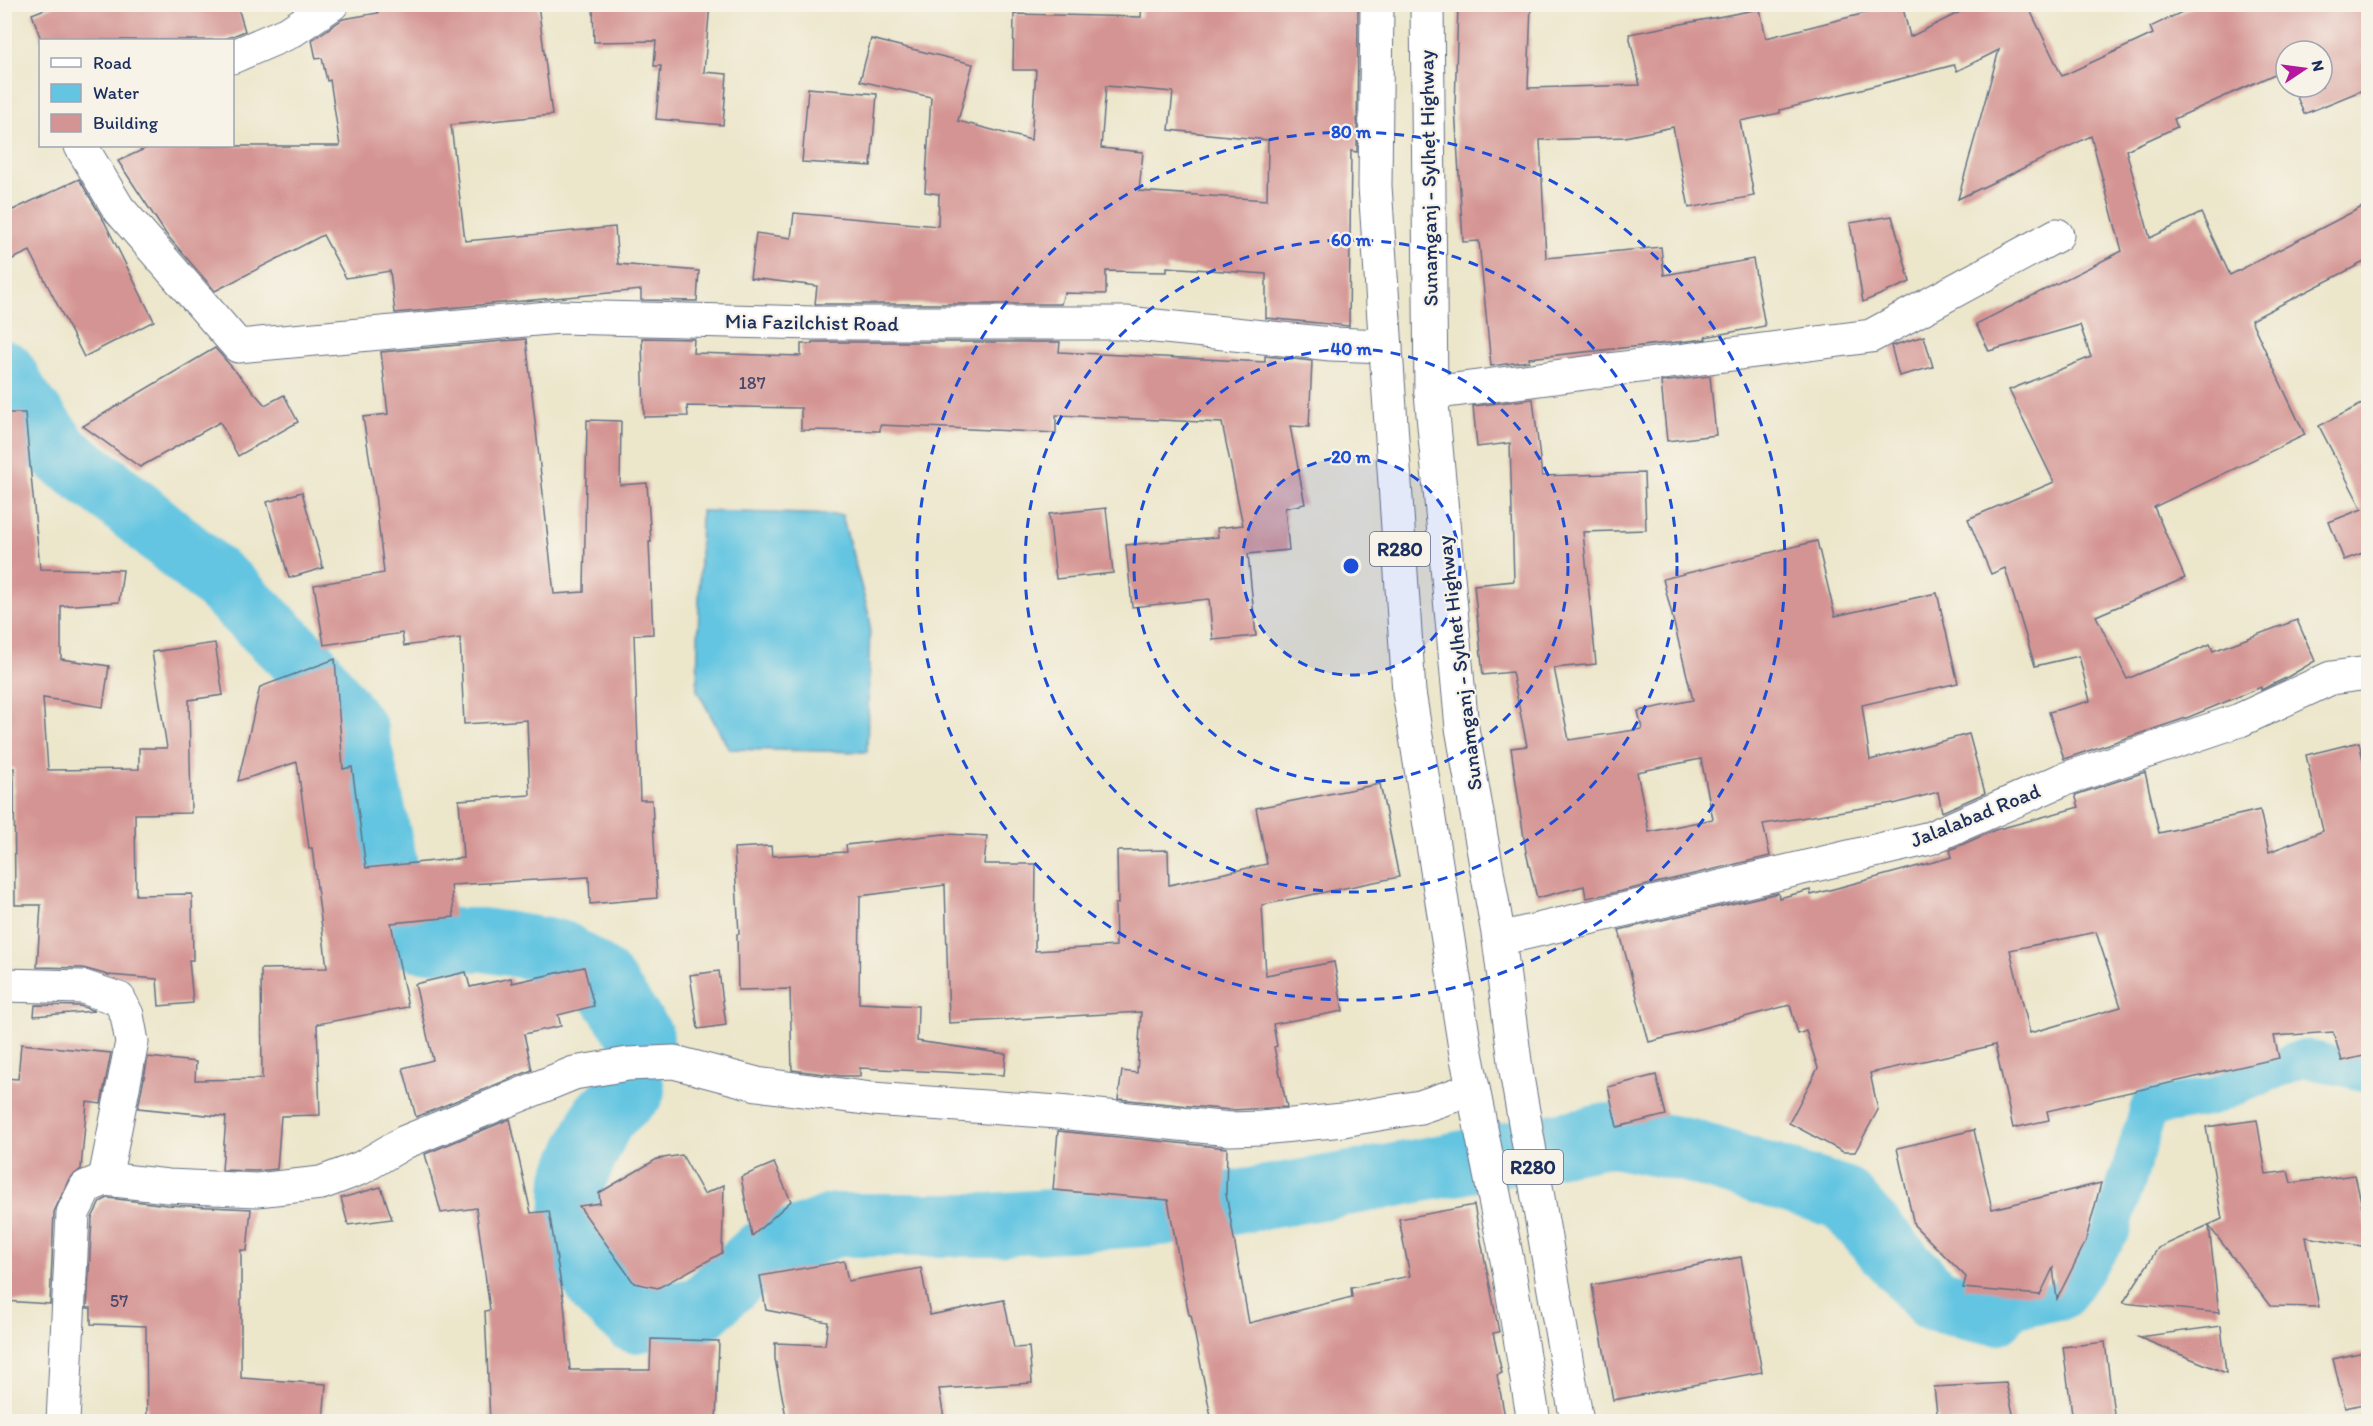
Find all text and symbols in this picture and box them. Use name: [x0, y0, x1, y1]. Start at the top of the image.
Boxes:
legend: [39, 39, 234, 147]
north arrow: [2274, 39, 2334, 99]
street label: Sunamganj - Sylhet Highway: [1413, 49, 1443, 307]
text: Road: [93, 52, 132, 74]
text: N: [2308, 58, 2329, 73]
text: Water: [93, 82, 139, 104]
text: Building: [93, 112, 159, 134]
text: 80 m: [1331, 121, 1372, 143]
text: 60 m: [1331, 229, 1372, 251]
street label: Mia Fazilchist Road: [725, 308, 900, 336]
text: 40 m: [1330, 338, 1372, 360]
house number: 187: [738, 372, 766, 394]
text: 20 m: [1331, 446, 1372, 468]
road number: R280: [1370, 532, 1430, 566]
street label: Sunamganj - Sylhet Highway: [1431, 534, 1487, 792]
centre of rings: [1341, 556, 1361, 576]
street label: Jalalabad Road: [1907, 778, 2043, 852]
road number: R280: [1503, 1150, 1563, 1184]
house number: 57: [110, 1290, 128, 1312]

